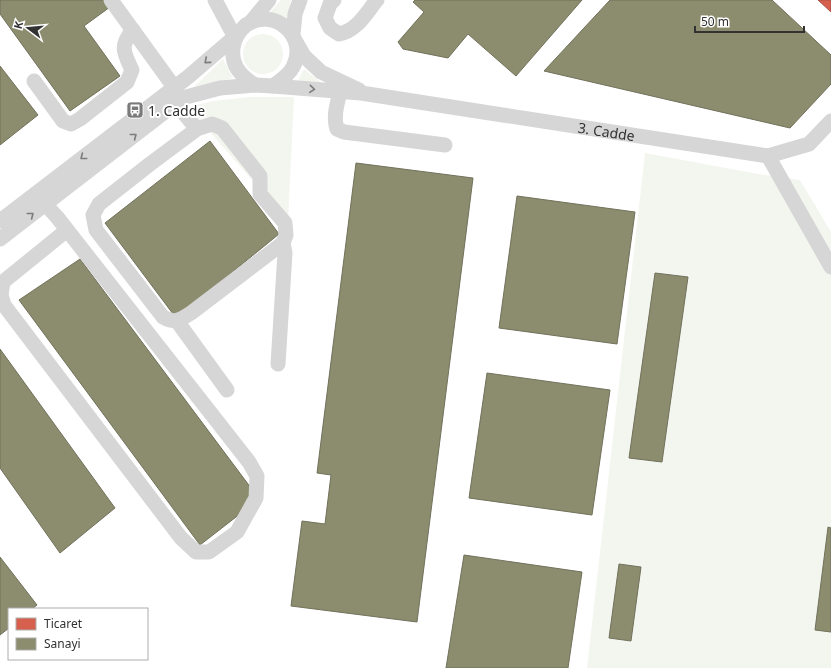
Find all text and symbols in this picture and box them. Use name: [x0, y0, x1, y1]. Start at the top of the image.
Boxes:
north arrow: [8, 8, 48, 48]
scale bar: [695, 8, 804, 34]
text: 50 m: [701, 13, 729, 30]
text: K: [10, 19, 26, 31]
one-way arrow: [205, 56, 212, 63]
one-way arrow: [309, 84, 315, 93]
bus stop icon: 1. Cadde: [125, 100, 145, 120]
place label: 1. Cadde: [148, 101, 205, 120]
street label: 3. Cadde: [577, 117, 636, 145]
one-way arrow: [129, 133, 136, 140]
one-way arrow: [80, 153, 87, 160]
one-way arrow: [26, 213, 33, 220]
legend: [8, 608, 148, 660]
text: Ticaret: [44, 615, 83, 632]
text: Sanayi: [44, 635, 81, 652]

